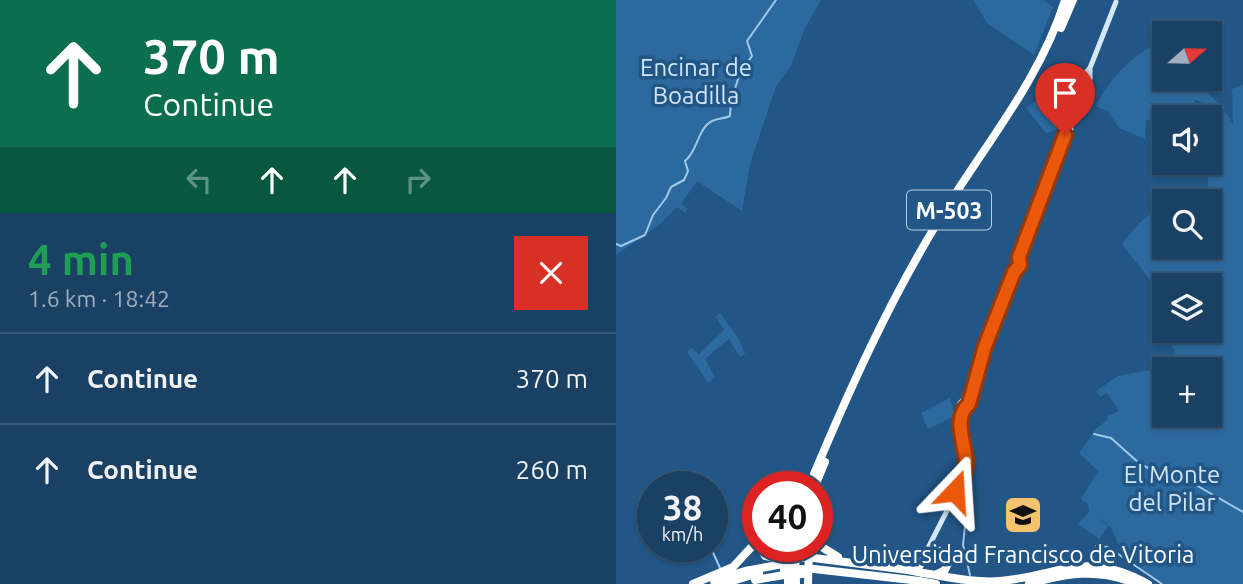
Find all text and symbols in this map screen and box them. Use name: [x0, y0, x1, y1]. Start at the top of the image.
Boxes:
north arrow: [1152, 21, 1222, 91]
map controls: [1152, 21, 1222, 427]
icon: ahead: [28, 28, 119, 119]
text: 370 m: [143, 28, 280, 83]
park label: Encinar de Boadilla: [640, 54, 752, 109]
pin: [1035, 63, 1095, 135]
icon: arrive: [1046, 74, 1084, 112]
text: Continue: [143, 86, 274, 122]
button: sound: [1152, 105, 1222, 175]
icon: left: [180, 161, 218, 199]
icon: ahead: [253, 161, 291, 199]
icon: ahead: [326, 161, 364, 199]
icon: right: [399, 161, 437, 199]
button: search: [1152, 189, 1222, 259]
road number: M-503: [907, 190, 991, 230]
text: 4 min: [28, 236, 134, 283]
button: close: [514, 236, 588, 310]
button: layers: [1152, 273, 1222, 343]
text: 1.6 km · 18:42: [28, 286, 170, 311]
button: +: [1152, 357, 1222, 427]
icon: ahead: [28, 360, 66, 398]
text: Continue: [87, 364, 198, 393]
text: 370 m: [516, 364, 588, 393]
icon: ahead: [28, 451, 66, 489]
position arrow: [918, 454, 992, 528]
text: Continue: [87, 455, 198, 484]
text: 260 m: [516, 455, 588, 484]
park label: El Monte del Pilar: [1124, 461, 1220, 516]
speed limit sign: 40: [742, 471, 833, 562]
text: 38: [663, 487, 702, 527]
school or university icon: Universidad Francisco de Vitoria: [1002, 494, 1044, 536]
text: km/h: [662, 524, 703, 544]
place label: Universidad Francisco de Vitoria: [852, 541, 1194, 568]

